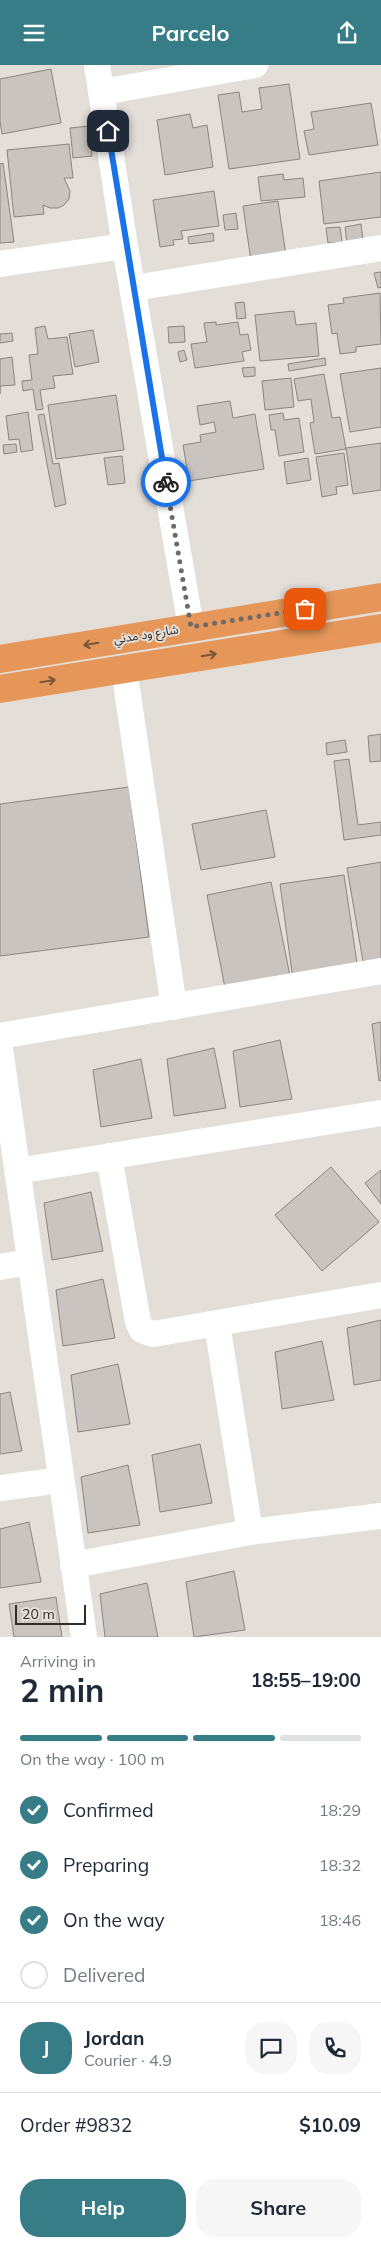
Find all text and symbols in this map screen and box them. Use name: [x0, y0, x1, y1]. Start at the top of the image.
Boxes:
icon: menu: [20, 19, 48, 47]
text: Parcelo: [152, 19, 229, 47]
icon: share: [333, 19, 361, 47]
pin: [87, 110, 129, 152]
icon: home: [94, 117, 122, 145]
courier: [141, 457, 191, 507]
icon: bike: [152, 468, 180, 496]
pin: [284, 588, 326, 630]
icon: bag: [291, 595, 319, 623]
street label: شارع ود مدني: [112, 621, 180, 649]
one-way arrow: [83, 639, 99, 649]
one-way arrow: [200, 650, 216, 660]
one-way arrow: [40, 675, 56, 685]
scale bar: [15, 1602, 86, 1625]
text: 20 m: [22, 1605, 55, 1623]
text: Arriving in: [20, 1651, 96, 1671]
text: 18:55–19:00: [251, 1668, 361, 1692]
text: 2 min: [20, 1670, 104, 1710]
text: On the way · 100 m: [20, 1749, 165, 1769]
icon: check: [20, 1796, 48, 1824]
text: Confirmed: [63, 1798, 154, 1822]
text: 18:29: [319, 1800, 361, 1820]
icon: check: [20, 1851, 48, 1879]
text: Preparing: [63, 1853, 149, 1877]
text: 18:32: [319, 1855, 361, 1875]
icon: check: [20, 1906, 48, 1934]
text: On the way: [63, 1908, 165, 1932]
text: 18:46: [319, 1910, 361, 1930]
text: Delivered: [63, 1963, 145, 1987]
button: chat: [245, 2022, 297, 2074]
button: phone: [309, 2022, 361, 2074]
text: Jordan: [84, 2026, 144, 2050]
text: J: [43, 2036, 49, 2060]
text: Courier · 4.9: [84, 2050, 172, 2070]
text: Order #9832: [20, 2113, 132, 2137]
text: $10.09: [299, 2113, 361, 2137]
button: Help: [20, 2179, 186, 2237]
button: Share: [196, 2179, 361, 2237]

